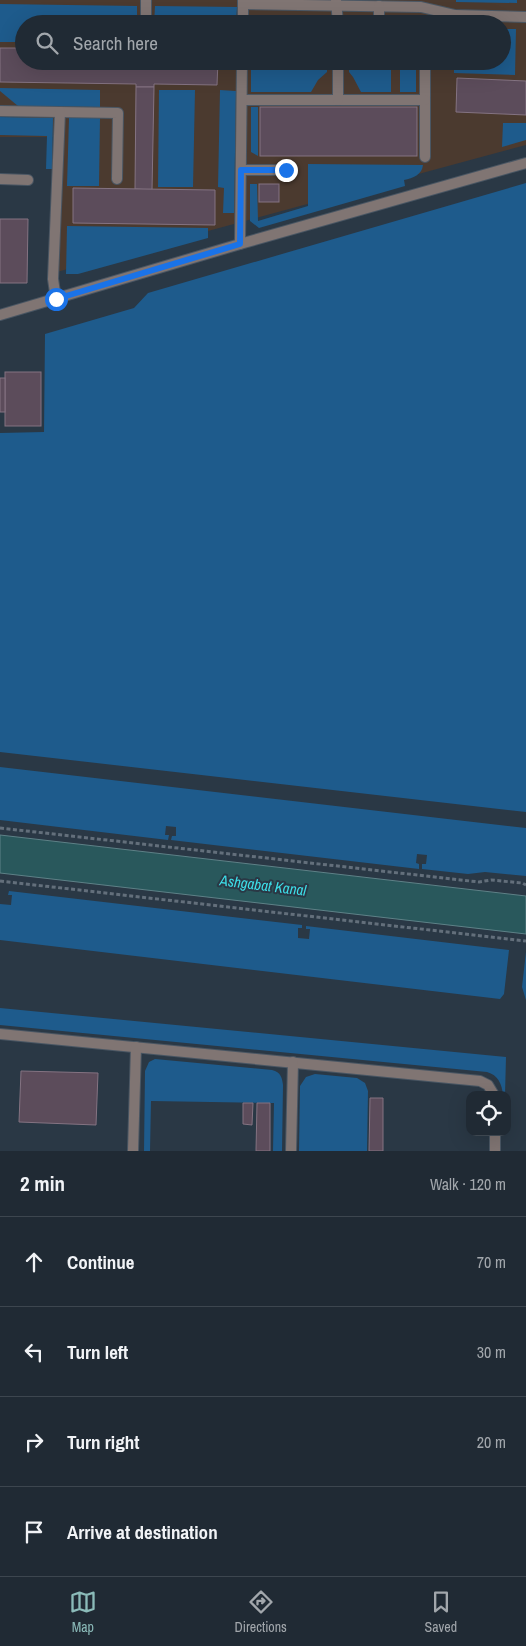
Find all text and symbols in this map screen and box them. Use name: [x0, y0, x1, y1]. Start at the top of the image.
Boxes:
search box: [15, 15, 511, 70]
icon: search: [33, 29, 61, 57]
text: Search here: [73, 30, 158, 56]
route end: [275, 159, 298, 182]
route start: [45, 288, 68, 311]
water label: Ashgabat Kanal: [218, 869, 308, 901]
map controls: [466, 1091, 511, 1136]
button: locate: [466, 1091, 511, 1136]
text: 2 min: [20, 1169, 65, 1198]
text: Walk · 120 m: [430, 1173, 506, 1195]
icon: ahead: [20, 1248, 48, 1276]
text: Continue: [67, 1249, 135, 1275]
text: 70 m: [477, 1251, 506, 1273]
icon: left: [20, 1338, 48, 1366]
text: Turn left: [67, 1339, 128, 1365]
text: 30 m: [477, 1341, 506, 1363]
icon: right: [20, 1428, 48, 1456]
text: Turn right: [67, 1429, 139, 1455]
text: 20 m: [477, 1431, 506, 1453]
icon: arrive: [20, 1518, 48, 1546]
text: Arrive at destination: [67, 1519, 218, 1545]
tab: Map: [69, 1588, 97, 1636]
tab: Directions: [235, 1588, 287, 1636]
tab: Saved: [425, 1588, 457, 1636]

